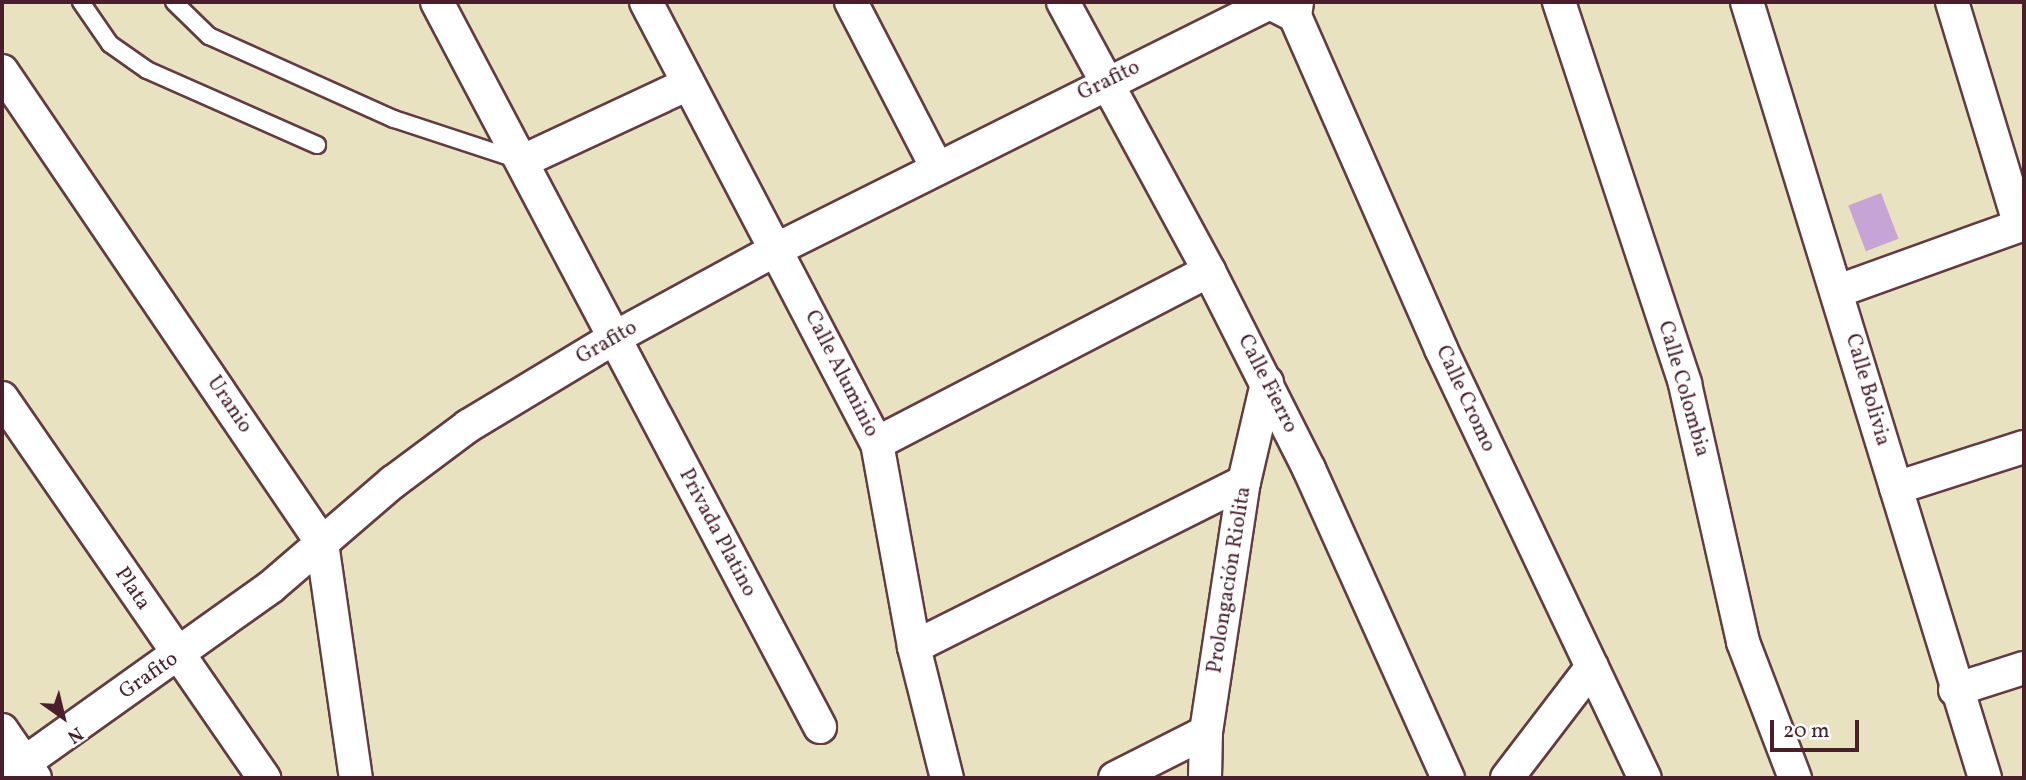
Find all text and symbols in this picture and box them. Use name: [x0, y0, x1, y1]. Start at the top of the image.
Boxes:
street label: Grafito: [1074, 55, 1144, 107]
street label: Calle Aluminio: [798, 306, 884, 442]
street label: Grafito: [572, 316, 642, 370]
street label: Calle Colombia: [1652, 318, 1714, 460]
street label: Calle Fierro: [1231, 331, 1303, 437]
street label: Calle Bolivia: [1839, 331, 1895, 449]
street label: Calle Cromo: [1429, 342, 1501, 456]
street label: Uranio: [201, 372, 257, 438]
street label: Privada Platino: [673, 465, 761, 601]
street label: Prolongación Riolita: [1203, 485, 1257, 675]
street label: Plata: [109, 563, 155, 615]
street label: Grafito: [115, 647, 183, 705]
north arrow: [28, 682, 98, 752]
scale bar: [1774, 706, 1863, 750]
text: 20 m: [1783, 717, 1829, 746]
text: N: [62, 720, 88, 749]

